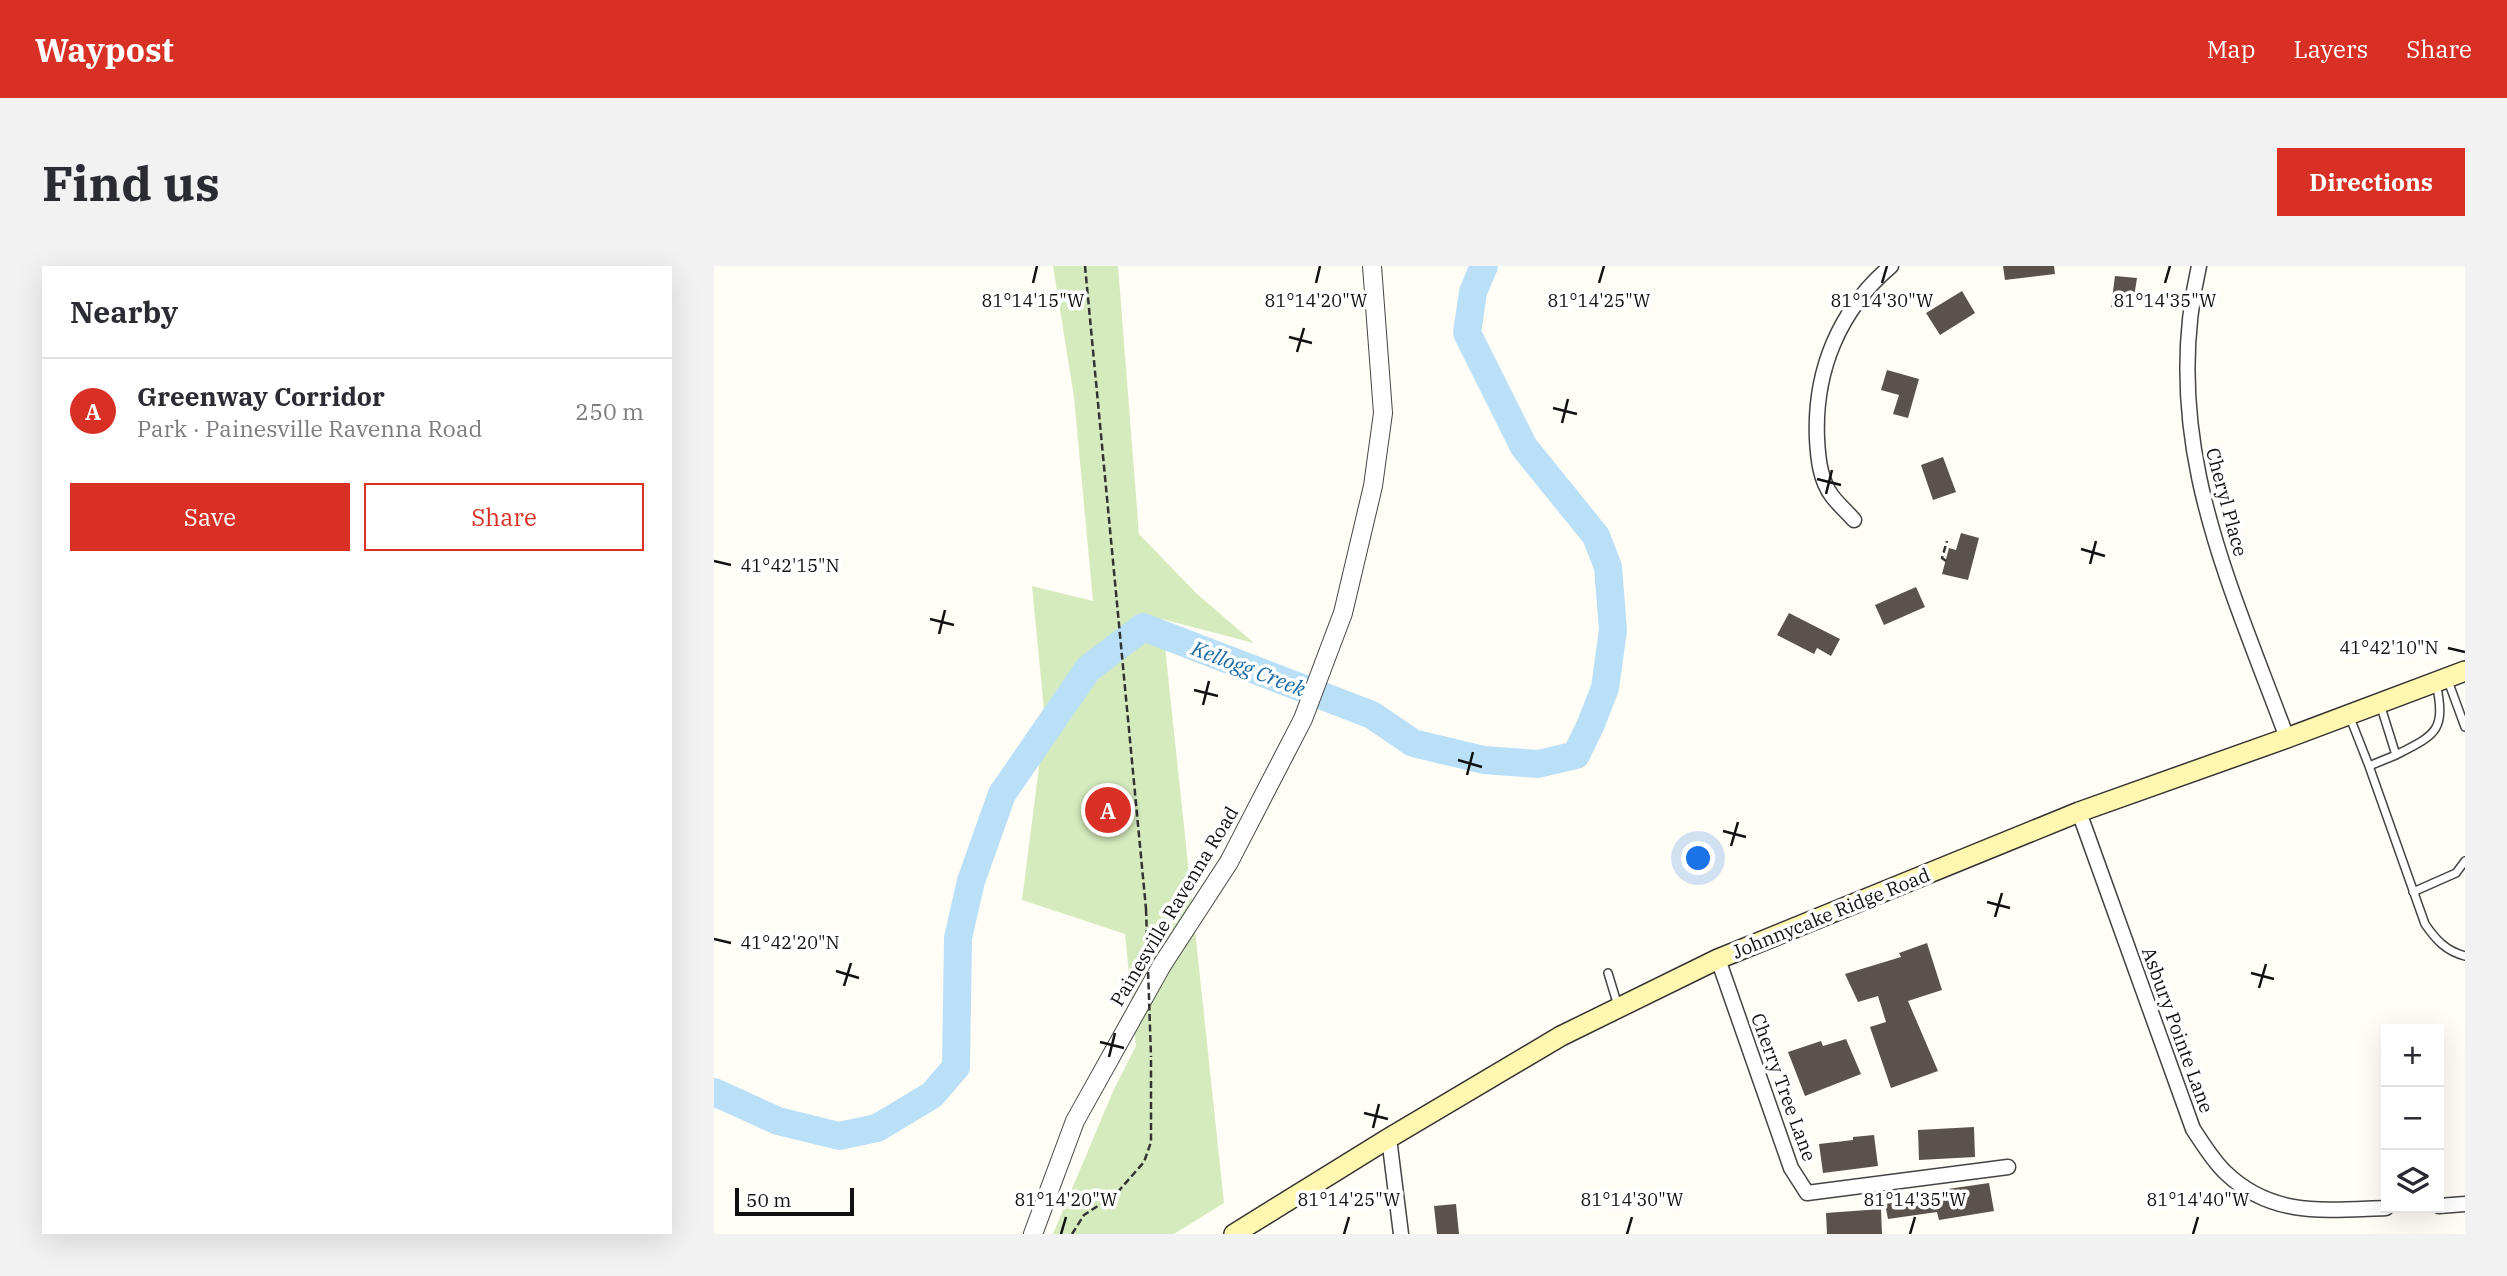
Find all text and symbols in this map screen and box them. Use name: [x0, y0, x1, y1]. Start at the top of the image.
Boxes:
text: Waypost: [35, 28, 174, 71]
text: Map: [2207, 33, 2255, 65]
text: Layers: [2293, 33, 2368, 65]
text: Share: [2406, 33, 2472, 65]
button: Directions: [2277, 148, 2465, 216]
text: Find us: [42, 151, 220, 214]
text: 81°14'15"W: [982, 289, 1085, 312]
text: 81°14'20"W: [1265, 289, 1368, 312]
text: 81°14'25"W: [1548, 289, 1651, 312]
text: 81°14'30"W: [1831, 289, 1934, 312]
text: 81°14'35"W: [2114, 289, 2217, 312]
text: Nearby: [70, 292, 178, 331]
text: Greenway Corridor: [137, 379, 385, 413]
text: A: [85, 396, 101, 426]
text: 250 m: [575, 396, 644, 426]
text: Park · Painesville Ravenna Road: [137, 413, 482, 443]
street label: Cheryl Place: [2201, 445, 2253, 559]
button: Save: [70, 483, 350, 551]
button: Share: [364, 483, 644, 551]
text: 41°42'15"N: [741, 554, 840, 577]
water label: Kellogg Creek: [1187, 633, 1311, 703]
text: 41°42'10"N: [2340, 636, 2439, 659]
pin: A: [1085, 784, 1131, 836]
street label: Painesville Ravenna Road: [1105, 802, 1243, 1010]
your location: [1681, 841, 1715, 875]
street label: Johnnycake Ridge Road: [1729, 862, 1933, 964]
text: 41°42'20"N: [741, 931, 840, 954]
street label: Asbury Pointe Lane: [2137, 944, 2219, 1116]
street label: Cherry Tree Lane: [1746, 1010, 1822, 1164]
map controls: [2381, 1024, 2444, 1213]
button: +: [2381, 1024, 2444, 1087]
button: −: [2381, 1087, 2444, 1150]
button: layers: [2381, 1150, 2444, 1213]
scale bar: [735, 1185, 854, 1217]
text: 50 m: [746, 1188, 791, 1212]
text: 81°14'20"W: [1015, 1188, 1118, 1211]
text: 81°14'25"W: [1298, 1188, 1401, 1211]
text: 81°14'30"W: [1581, 1188, 1684, 1211]
text: 81°14'35"W: [1864, 1188, 1967, 1211]
text: 81°14'40"W: [2147, 1188, 2250, 1211]

